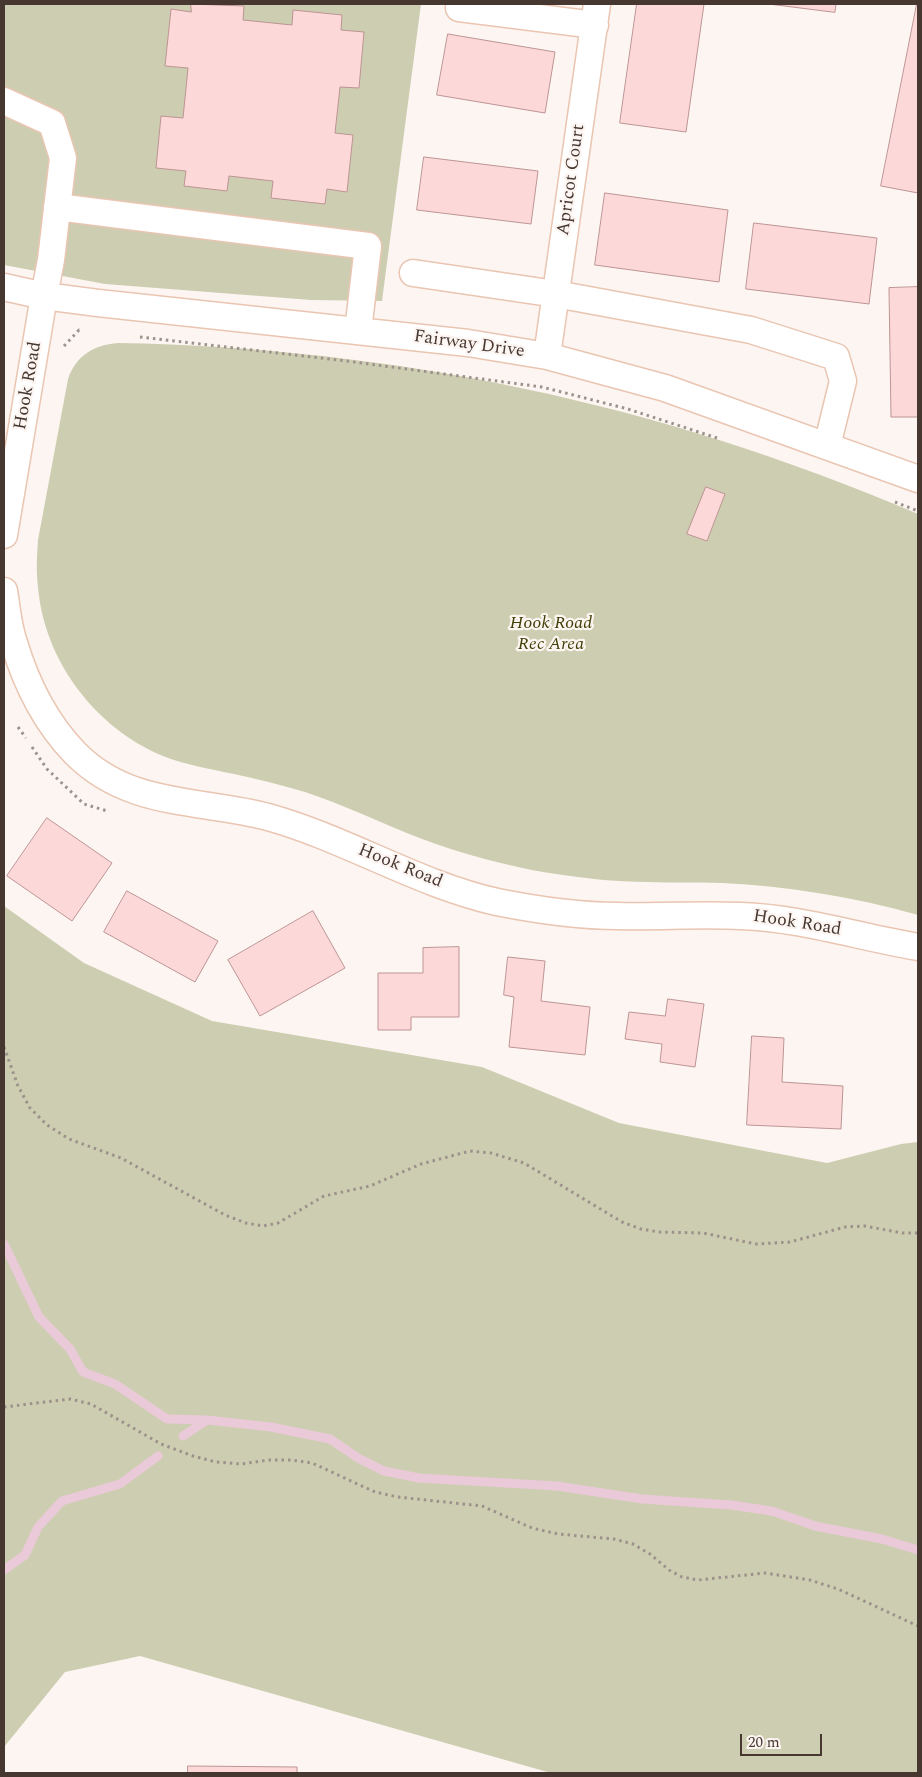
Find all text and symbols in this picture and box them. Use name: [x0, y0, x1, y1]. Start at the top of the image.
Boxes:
street label: Apricot Court: [554, 123, 590, 237]
street label: Fairway Drive: [412, 327, 526, 363]
street label: Hook Road: [11, 340, 47, 432]
park label: Hook Road Rec Area: [510, 613, 592, 656]
street label: Hook Road: [355, 840, 445, 894]
street label: Hook Road: [751, 906, 843, 942]
scale bar: [742, 1724, 824, 1756]
text: 20 m: [748, 1731, 780, 1754]

